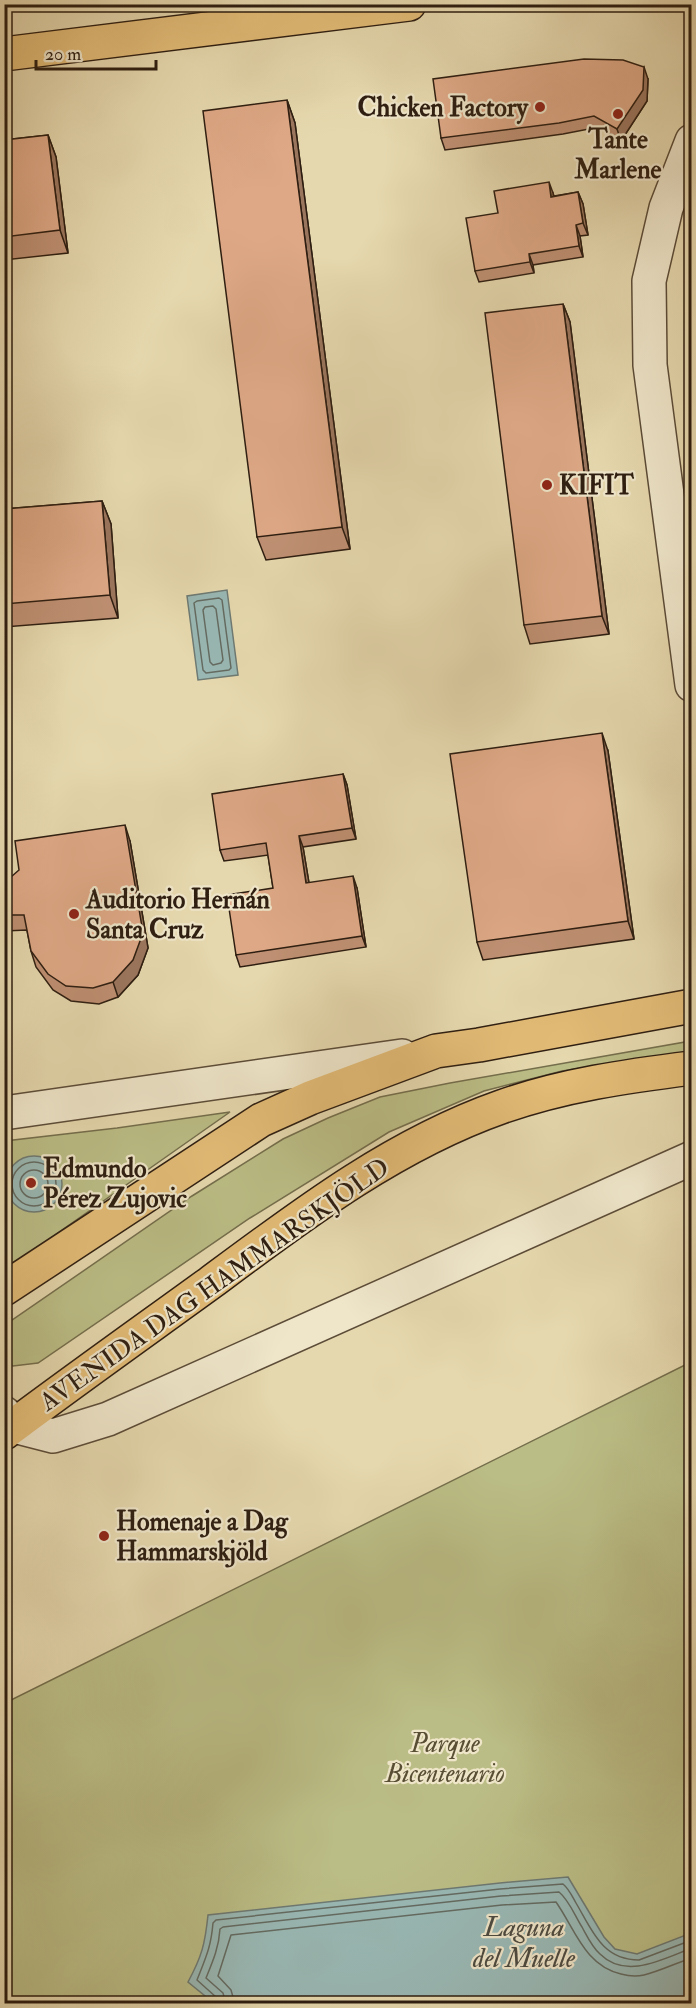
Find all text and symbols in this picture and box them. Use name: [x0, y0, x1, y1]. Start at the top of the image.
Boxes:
scale bar: [36, 33, 156, 71]
text: 20 m: [45, 43, 81, 66]
place label: Chicken Factory: [357, 92, 530, 125]
marker: Chicken Factory: [533, 100, 547, 114]
marker: Tante Marlene: [611, 107, 625, 121]
place label: Tante Marlene: [574, 124, 662, 186]
place label: KIFIT: [559, 470, 634, 502]
marker: KIFIT: [540, 478, 554, 492]
place label: Auditorio Hernán Santa Cruz: [85, 884, 270, 946]
marker: Auditorio Hernán Santa Cruz: [67, 907, 81, 921]
street label: AVENIDA DAG HAMMARSKJÖLD: [32, 1151, 396, 1419]
place label: Edmundo Pérez Zujovic: [43, 1153, 187, 1215]
marker: Edmundo Pérez Zujovic: [24, 1176, 38, 1190]
place label: Homenaje a Dag Hammarskjöld: [116, 1506, 289, 1568]
marker: Homenaje a Dag Hammarskjöld: [97, 1529, 111, 1543]
park label: Parque Bicentenario: [383, 1728, 505, 1790]
water label: Laguna del Muelle: [472, 1911, 576, 1975]

